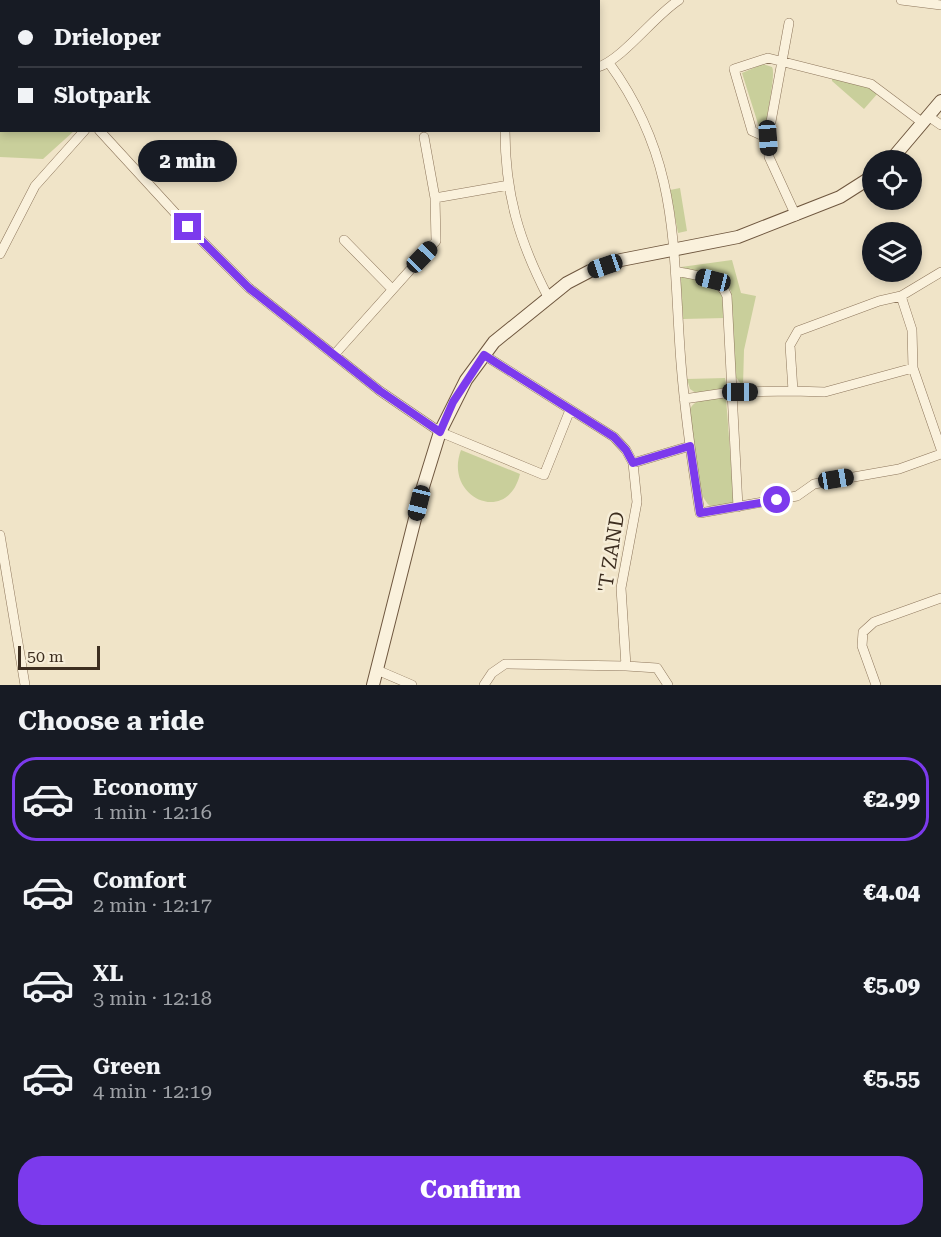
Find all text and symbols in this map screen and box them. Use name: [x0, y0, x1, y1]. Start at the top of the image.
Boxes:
text: Drieloper: [54, 25, 161, 50]
text: Slotpark: [54, 83, 151, 108]
car: [758, 119, 778, 157]
callout: 2 min: [138, 140, 237, 182]
text: 2 min: [159, 149, 216, 173]
map controls: [862, 150, 922, 282]
button: locate: [862, 150, 922, 210]
route end: [174, 213, 201, 240]
button: layers: [862, 222, 922, 282]
car: [403, 238, 441, 276]
car: [585, 252, 625, 280]
car: [693, 267, 733, 293]
car: [722, 383, 758, 401]
car: [817, 467, 855, 491]
car: [406, 483, 432, 523]
route start: [763, 486, 790, 513]
street label: 'T ZAND: [593, 510, 629, 594]
scale bar: [18, 643, 100, 670]
text: 50 m: [27, 647, 64, 666]
text: Choose a ride: [18, 705, 204, 737]
icon: car: [21, 772, 75, 826]
text: Economy: [93, 775, 197, 800]
text: €2.99: [863, 787, 920, 812]
text: 1 min · 12:16: [93, 800, 212, 824]
icon: car: [21, 865, 75, 919]
text: Comfort: [93, 868, 186, 893]
text: €4.04: [863, 880, 920, 905]
text: 2 min · 12:17: [93, 893, 212, 917]
icon: car: [21, 958, 75, 1012]
text: XL: [93, 961, 123, 986]
text: €5.09: [863, 973, 920, 998]
text: 3 min · 12:18: [93, 986, 212, 1010]
icon: car: [21, 1051, 75, 1105]
text: Green: [93, 1054, 161, 1079]
text: €5.55: [863, 1066, 920, 1091]
text: 4 min · 12:19: [93, 1079, 212, 1103]
button: Confirm: [18, 1156, 923, 1225]

